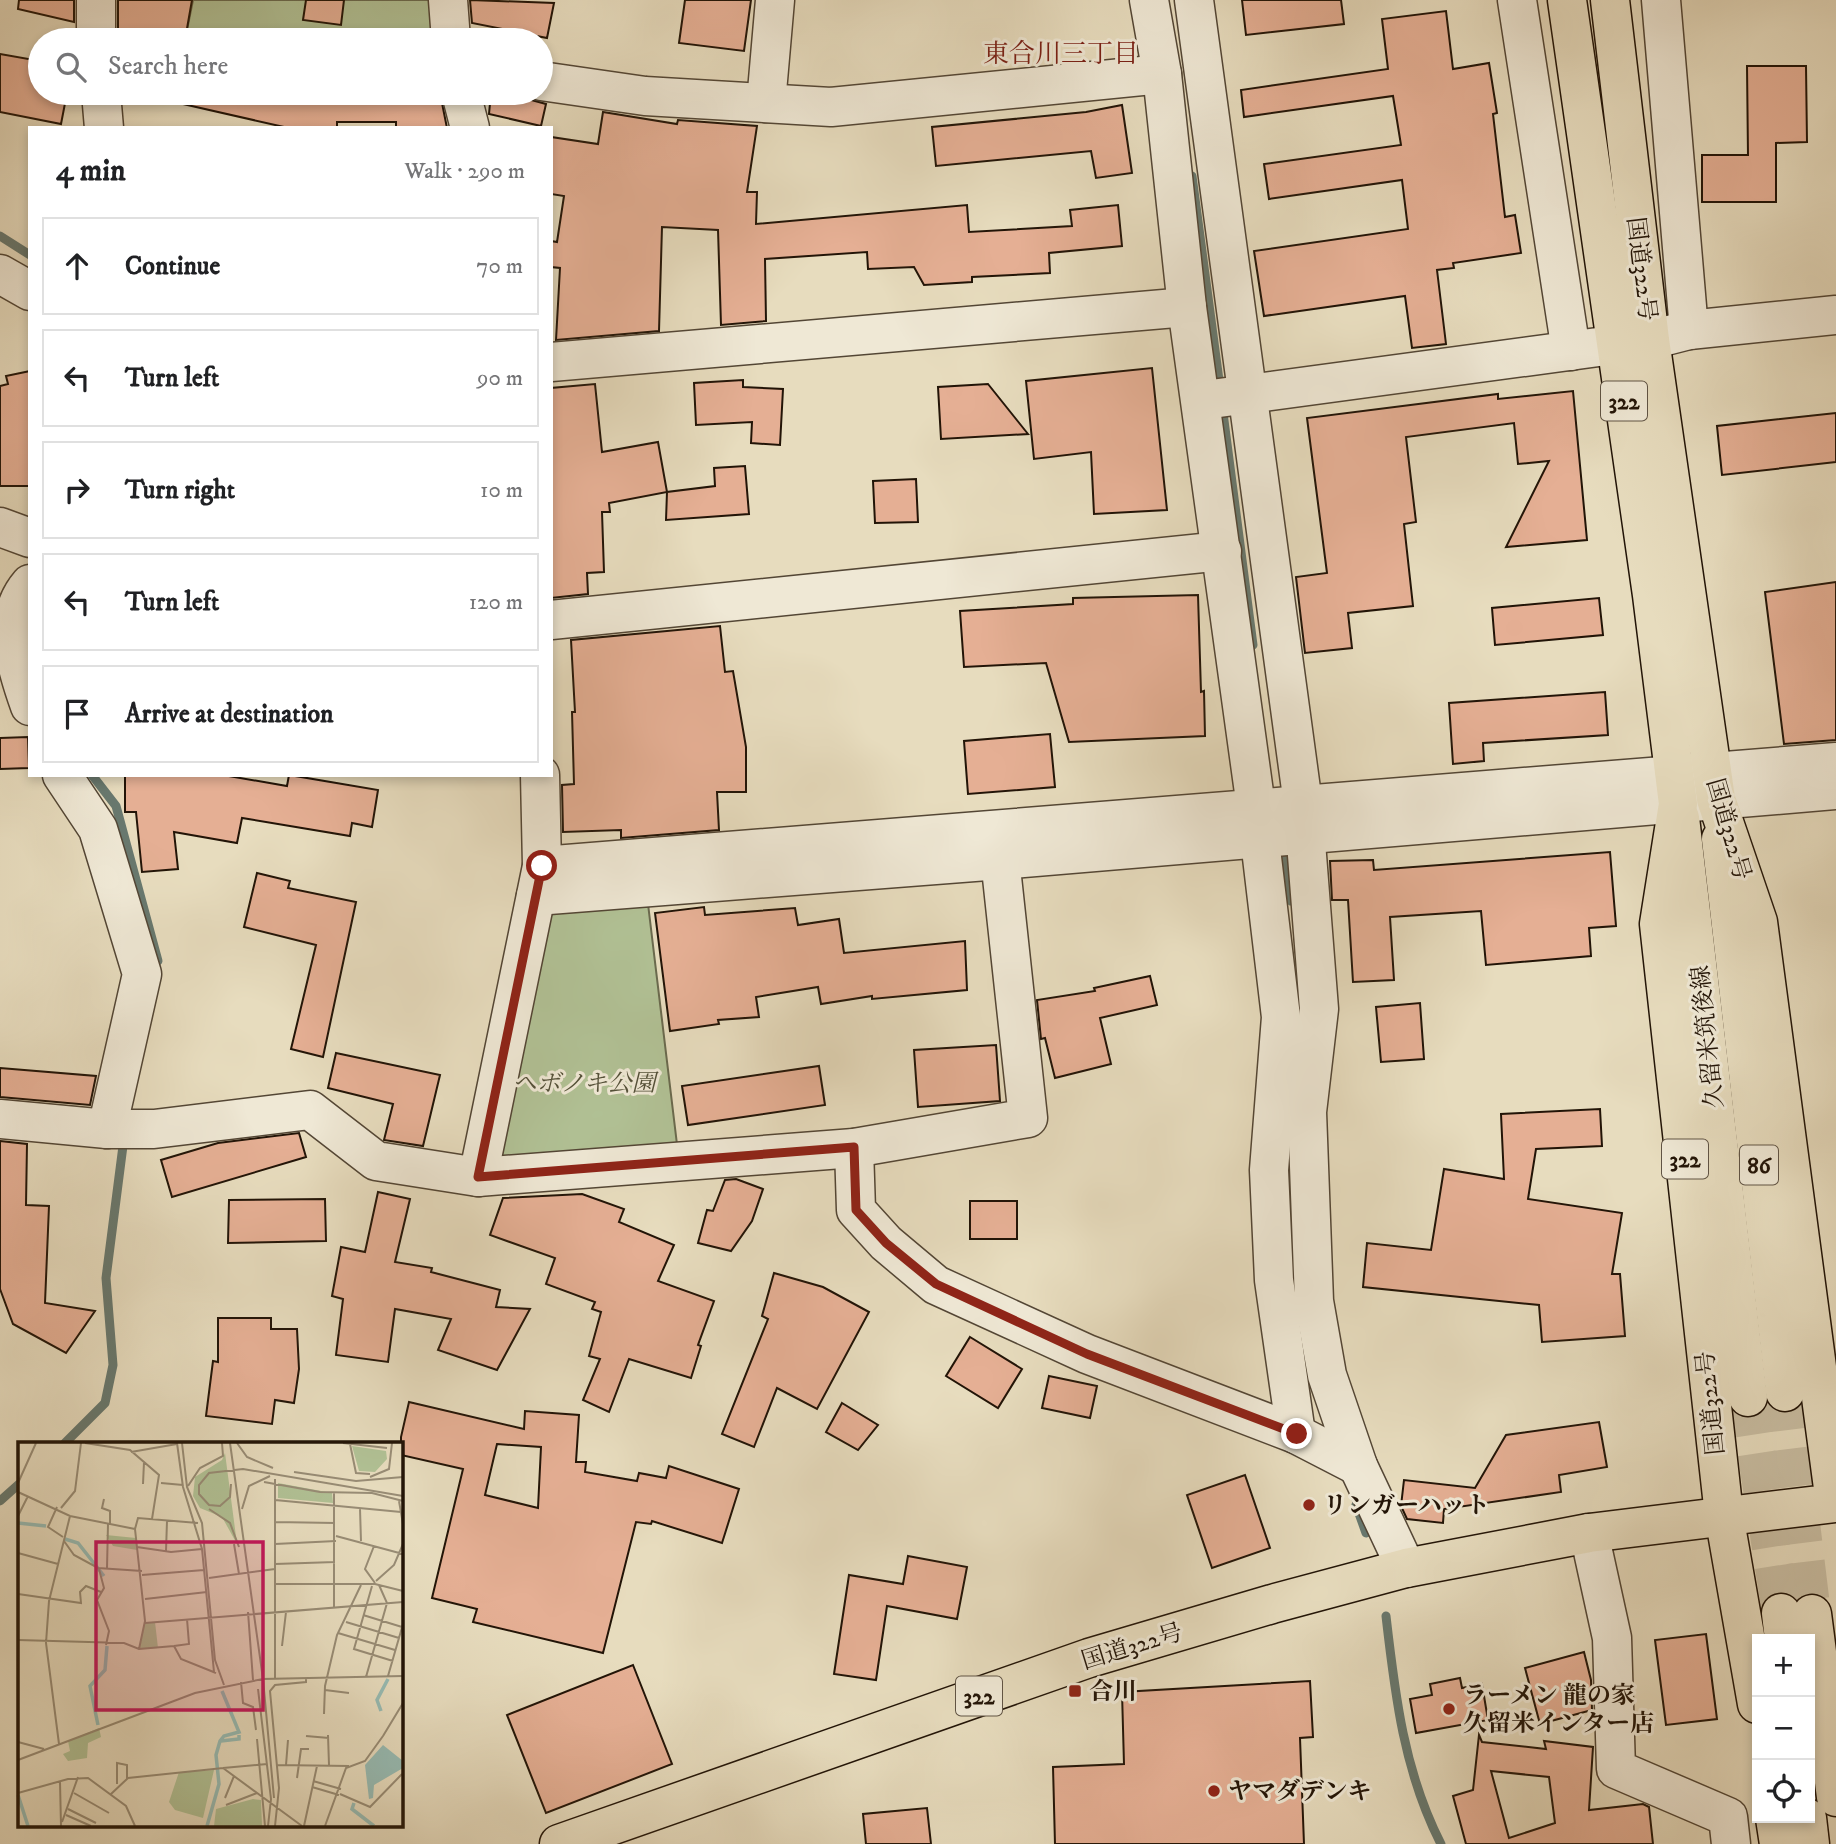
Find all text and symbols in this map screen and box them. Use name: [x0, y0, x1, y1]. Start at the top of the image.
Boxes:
search box: [28, 28, 553, 105]
district label: 東合川三丁目: [983, 38, 1139, 71]
icon: search: [52, 48, 90, 86]
text: Search here: [108, 50, 228, 83]
text: 4 min: [56, 153, 126, 190]
text: Walk · 290 m: [404, 157, 525, 186]
street label: 国道322号: [1620, 215, 1662, 323]
icon: ahead: [58, 247, 96, 285]
text: Continue: [125, 250, 220, 283]
text: 70 m: [476, 252, 523, 281]
icon: left: [58, 359, 96, 397]
text: Turn left: [125, 362, 219, 395]
text: 90 m: [477, 364, 523, 393]
road number: 322: [1601, 382, 1647, 420]
icon: right: [58, 471, 96, 509]
text: Turn right: [125, 474, 235, 507]
text: 10 m: [480, 476, 523, 505]
icon: left: [58, 583, 96, 621]
text: Turn left: [125, 586, 219, 619]
text: 120 m: [469, 588, 523, 617]
icon: arrive: [58, 695, 96, 733]
text: Arrive at destination: [125, 698, 334, 731]
street label: 国道322号: [1699, 775, 1757, 884]
route start: [526, 850, 557, 881]
street label: 久留米筑後線: [1686, 964, 1730, 1110]
park label: ヘボノキ公園: [512, 1069, 660, 1099]
road number: 322: [1662, 1140, 1708, 1178]
road number: 86: [1740, 1146, 1778, 1184]
street label: 国道322号: [1691, 1349, 1731, 1456]
route end: [1281, 1418, 1312, 1449]
inset map: [18, 1442, 402, 1826]
place label: リンガーハット: [1323, 1491, 1490, 1521]
marker: リンガーハット: [1301, 1497, 1317, 1513]
street label: 国道322号: [1078, 1617, 1187, 1677]
map controls: [1752, 1634, 1815, 1823]
button: +: [1752, 1634, 1815, 1697]
road number: 322: [956, 1676, 1002, 1716]
place label: 合川: [1089, 1677, 1137, 1707]
place label: ラーメン 龍の家 久留米インター店: [1463, 1681, 1654, 1739]
marker: 合川: [1067, 1683, 1083, 1699]
button: −: [1752, 1697, 1815, 1760]
marker: ラーメン 龍の家 久留米インター店: [1441, 1701, 1457, 1717]
button: locate: [1752, 1760, 1815, 1823]
place label: ヤマダデンキ: [1228, 1777, 1372, 1807]
marker: ヤマダデンキ: [1206, 1783, 1222, 1799]

